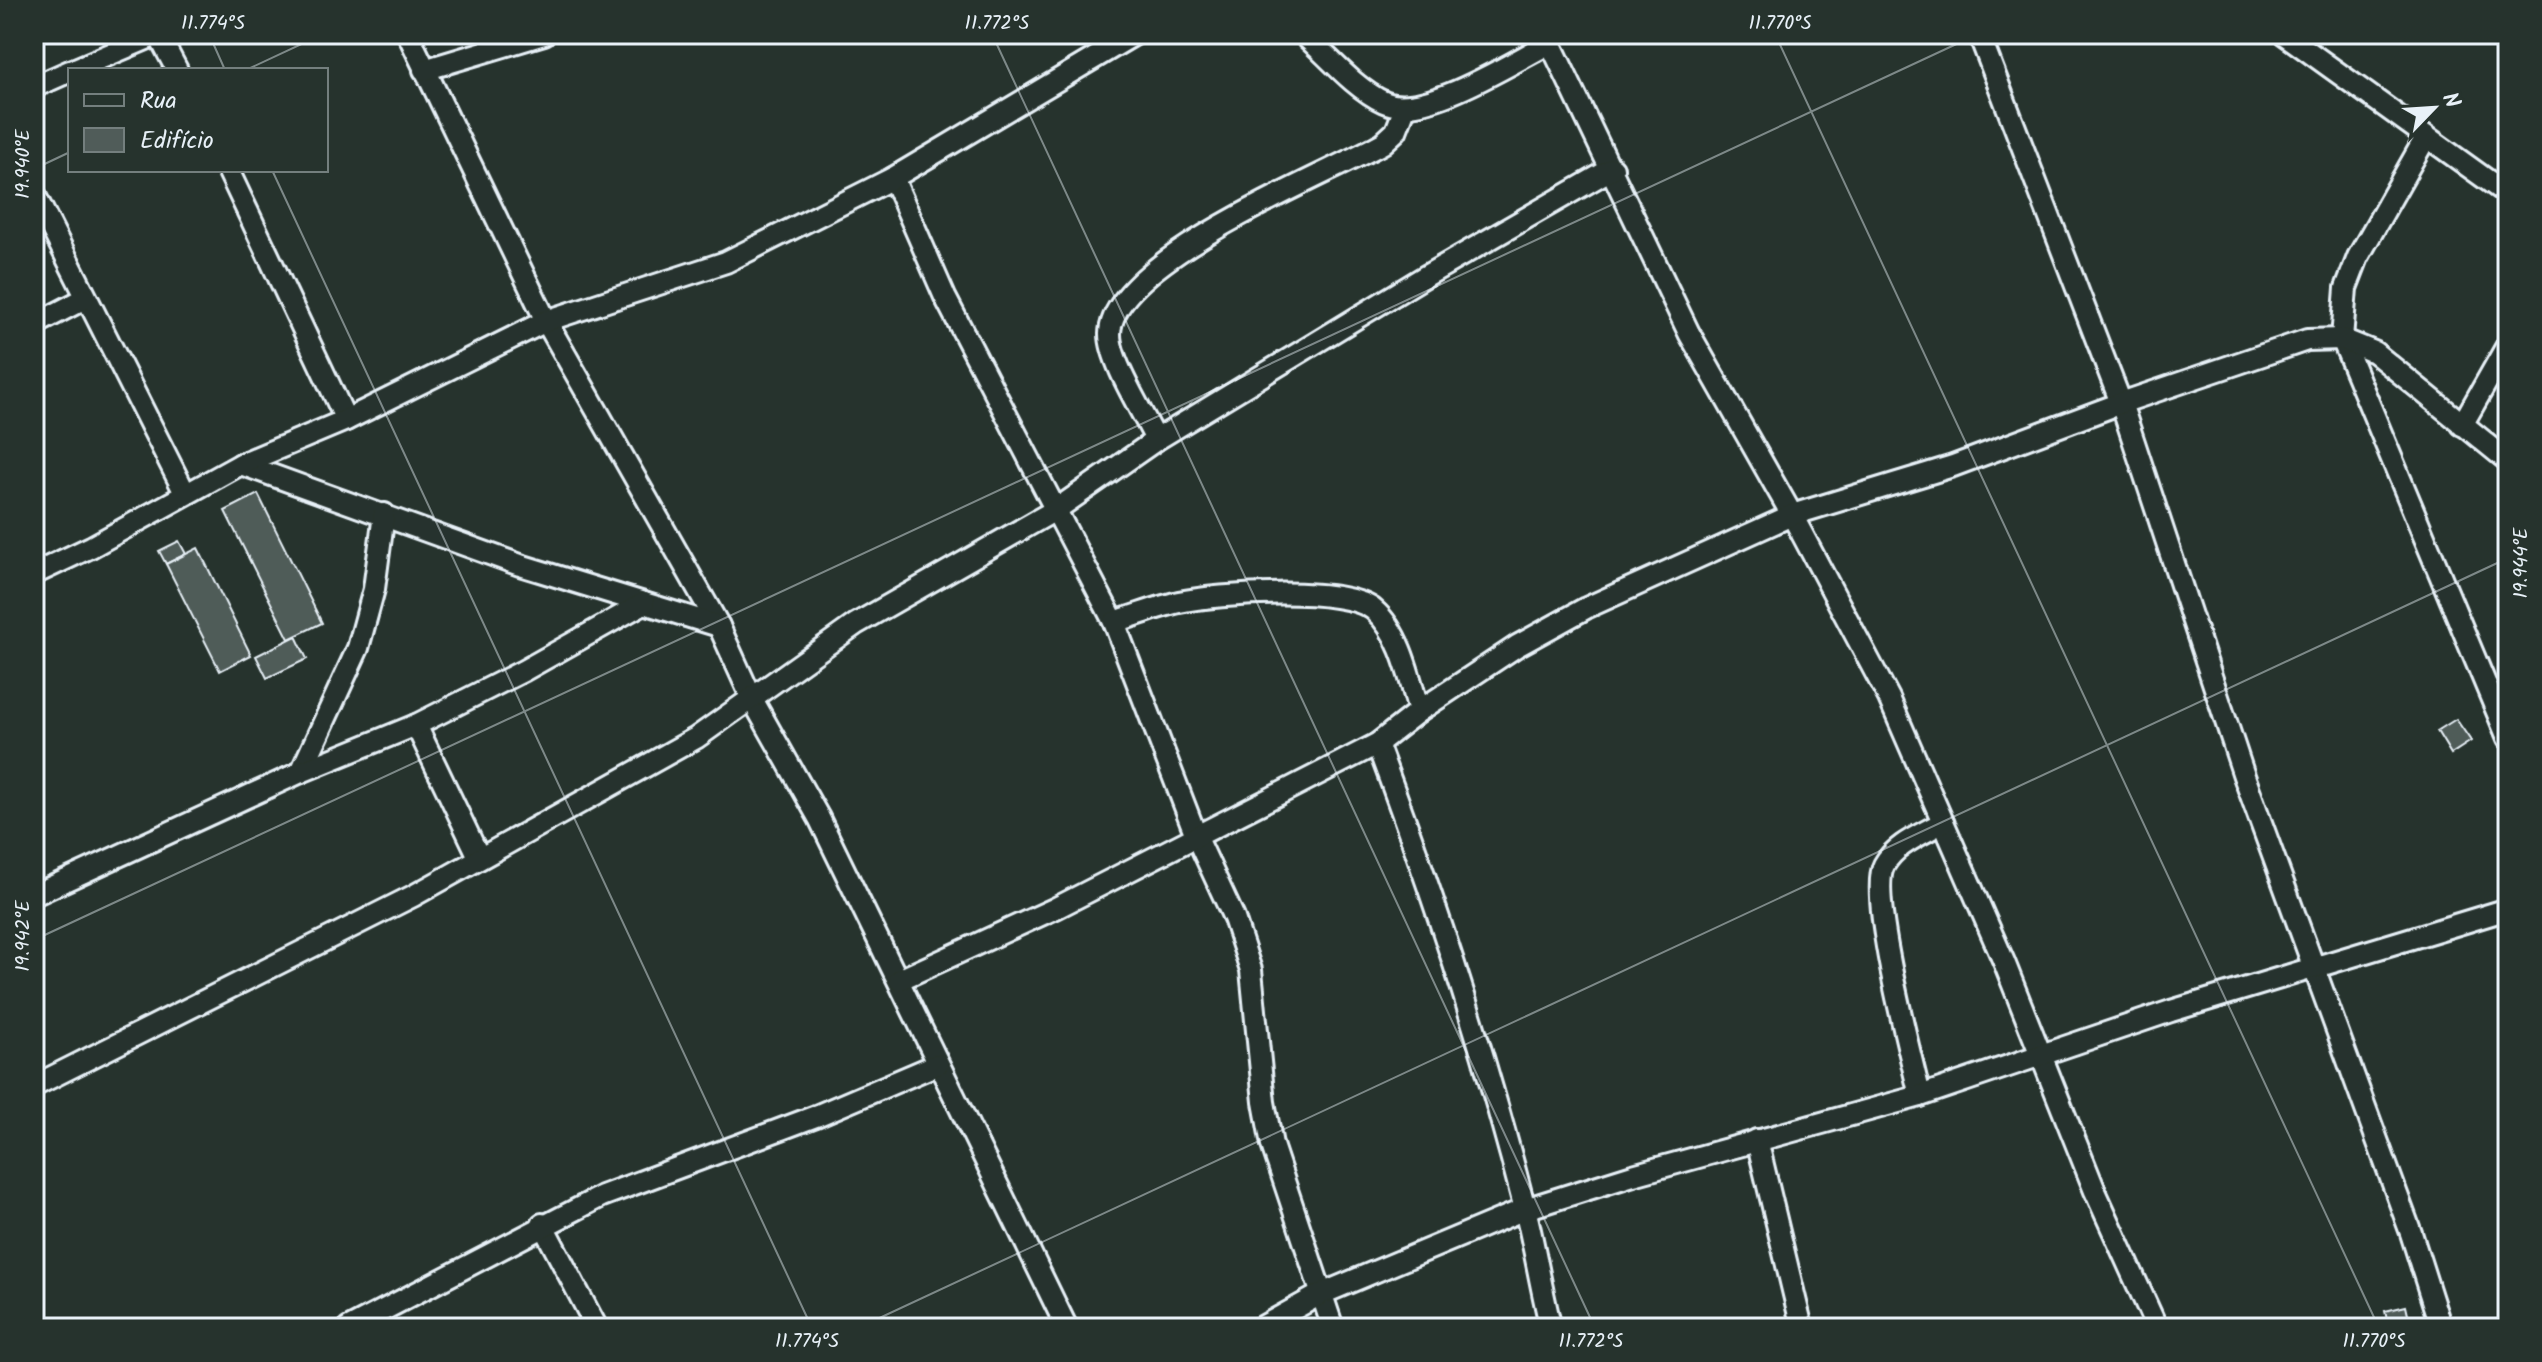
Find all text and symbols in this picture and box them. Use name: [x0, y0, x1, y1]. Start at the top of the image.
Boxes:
text: 11.774°S: [181, 8, 245, 40]
text: 11.772°S: [965, 8, 1030, 40]
text: 11.770°S: [1748, 8, 1812, 40]
legend: [68, 68, 328, 172]
north arrow: [2394, 68, 2474, 148]
text: Rua: [140, 82, 177, 121]
text: N: [2431, 87, 2469, 114]
text: Edifício: [140, 122, 214, 161]
text: 19.940°E: [8, 128, 40, 199]
text: 19.944°E: [2506, 526, 2538, 599]
text: 19.942°E: [8, 899, 40, 972]
text: 11.774°S: [775, 1326, 839, 1358]
text: 11.772°S: [1559, 1326, 1624, 1358]
text: 11.770°S: [2342, 1326, 2406, 1358]

